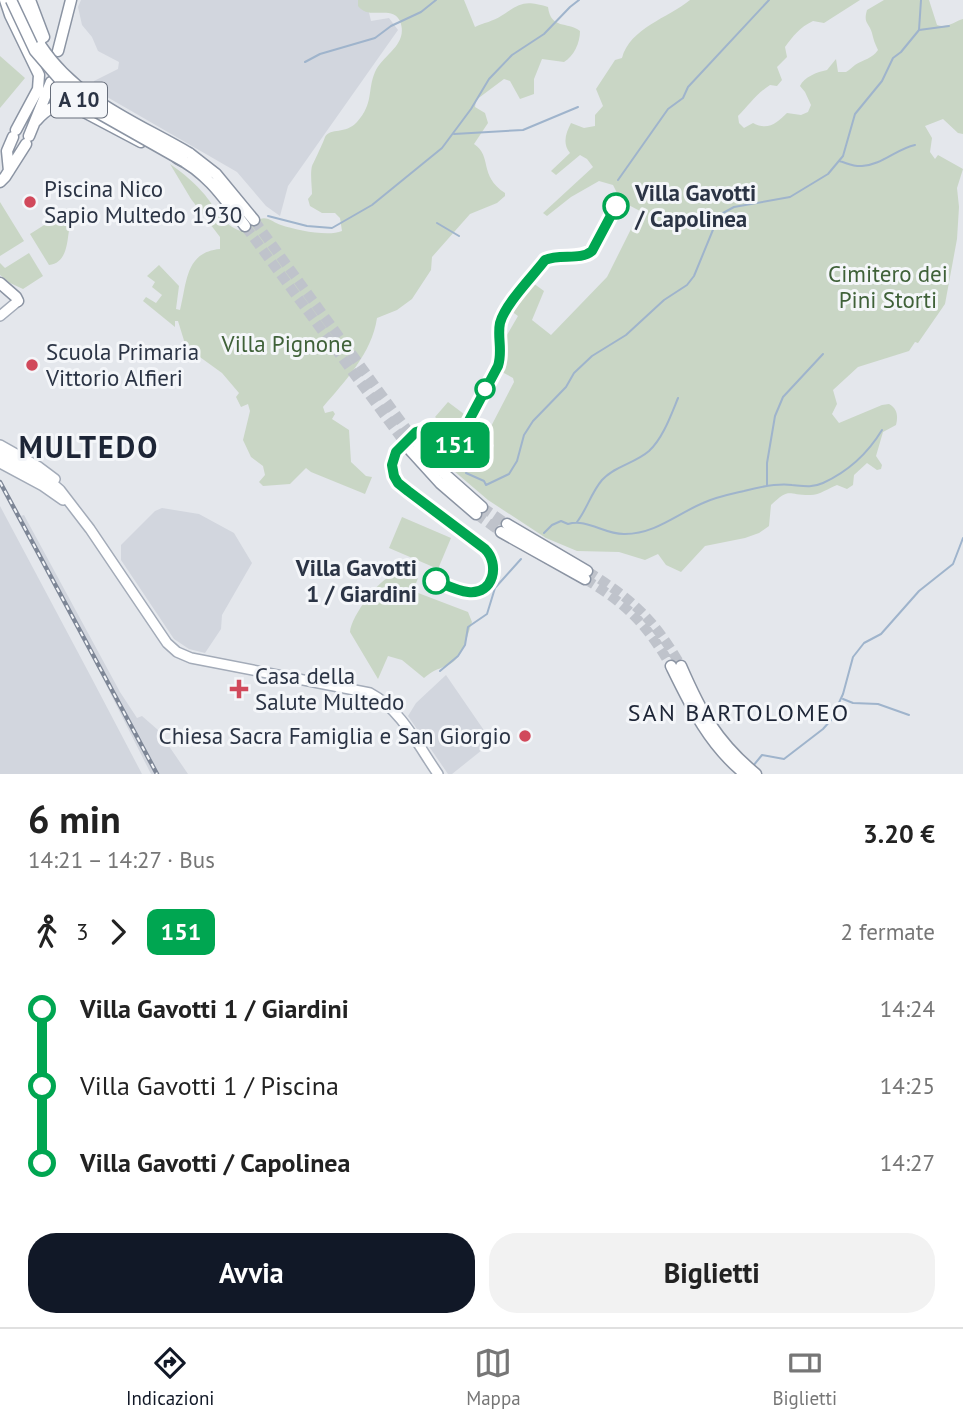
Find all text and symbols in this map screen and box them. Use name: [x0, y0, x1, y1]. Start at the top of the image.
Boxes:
road number: A 10: [51, 82, 107, 118]
place label: Piscina Nico Sapio Multedo 1930: [44, 174, 242, 229]
place label: Villa Gavotti / Capolinea: [634, 178, 756, 233]
marker: Villa Gavotti / Capolinea: [603, 193, 629, 219]
marker: Piscina Nico Sapio Multedo 1930: [22, 194, 38, 210]
park label: Cimitero dei Pini Storti: [828, 259, 948, 314]
park label: Villa Pignone: [221, 329, 352, 358]
place label: Scuola Primaria Vittorio Alfieri: [45, 337, 199, 392]
marker: Scuola Primaria Vittorio Alfieri: [24, 357, 40, 373]
unlabelled marker: [475, 379, 495, 399]
line badge: 151: [415, 422, 495, 468]
district label: MULTEDO: [19, 427, 159, 466]
text: 151: [435, 429, 475, 460]
place label: Villa Gavotti 1 / Giardini: [295, 553, 417, 608]
marker: Villa Gavotti 1 / Giardini: [423, 568, 449, 594]
place label: Casa della Salute Multedo: [255, 661, 404, 716]
marker: Casa della Salute Multedo: [229, 679, 249, 699]
district label: SAN BARTOLOMEO: [628, 697, 850, 728]
place label: Chiesa Sacra Famiglia e San Giorgio: [159, 721, 511, 750]
marker: Chiesa Sacra Famiglia e San Giorgio: [517, 728, 533, 744]
text: 6 min: [28, 794, 121, 843]
text: 3.20 €: [863, 817, 935, 850]
text: 14:21 – 14:27 · Bus: [28, 845, 215, 874]
icon: walk: [28, 913, 66, 951]
icon: forward: [99, 913, 137, 951]
text: 151: [161, 916, 201, 947]
text: 3: [76, 917, 89, 946]
text: 2 fermate: [840, 917, 935, 946]
text: Villa Gavotti 1 / Giardini: [80, 992, 349, 1025]
text: 14:24: [880, 994, 935, 1023]
text: Villa Gavotti 1 / Piscina: [80, 1069, 339, 1102]
text: 14:25: [880, 1071, 935, 1100]
text: Villa Gavotti / Capolinea: [80, 1146, 350, 1179]
text: 14:27: [880, 1148, 935, 1177]
button: Avvia: [28, 1233, 475, 1313]
button: Biglietti: [489, 1233, 935, 1313]
tab: Indicazioni: [126, 1344, 214, 1410]
tab: Mappa: [466, 1344, 521, 1410]
tab: Biglietti: [772, 1344, 837, 1410]

